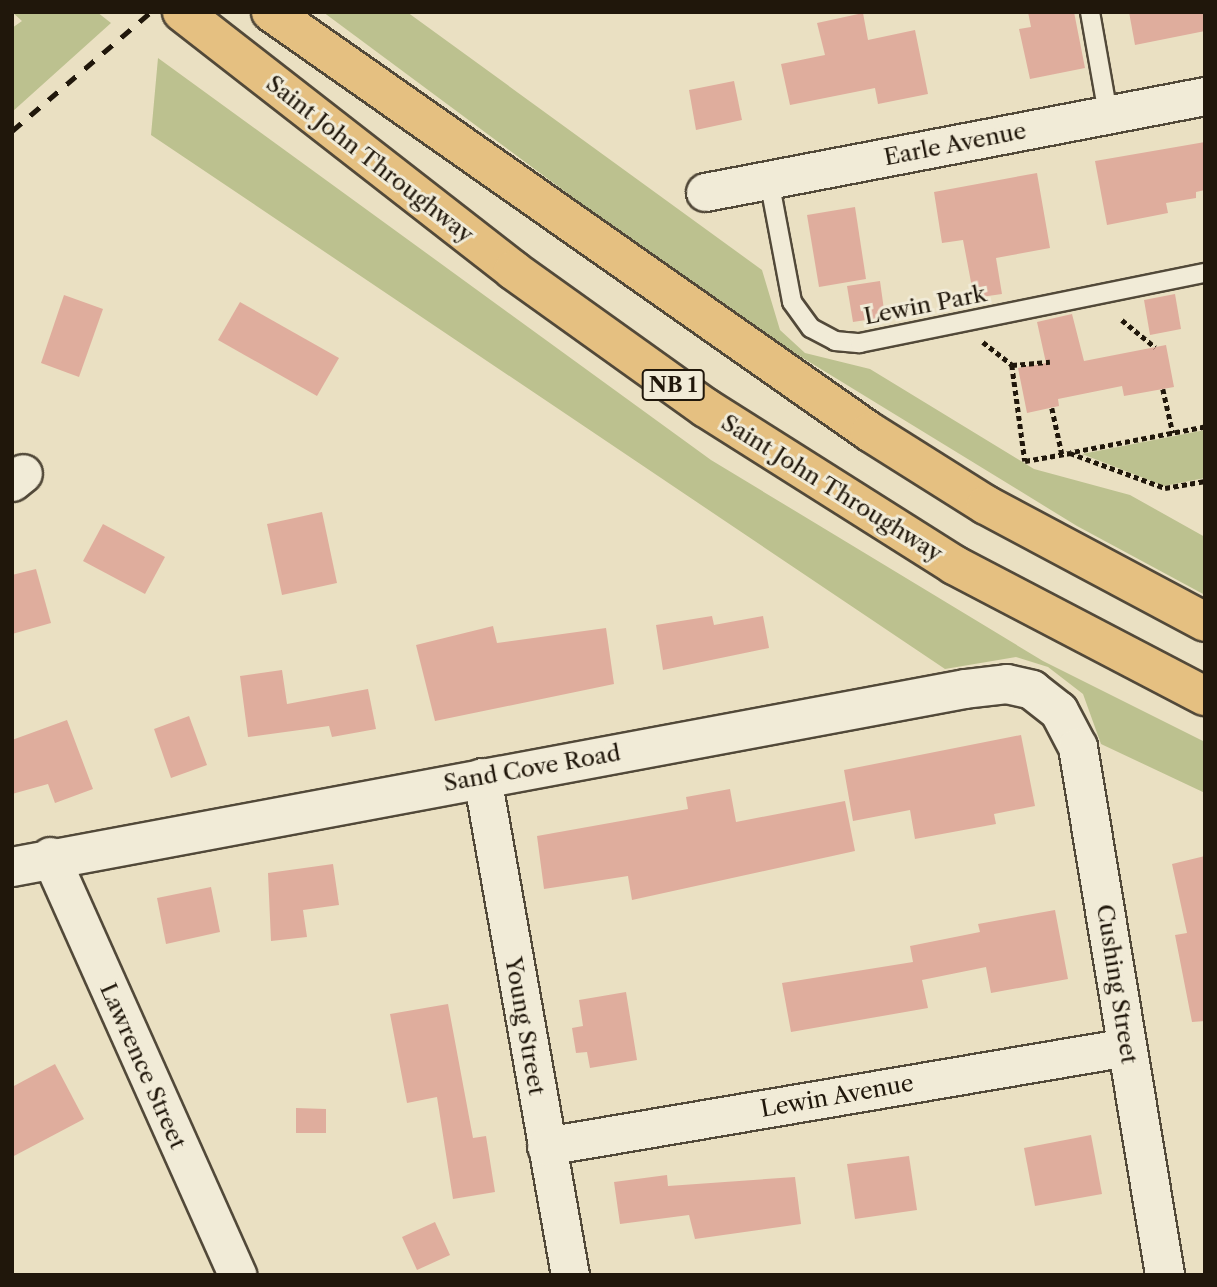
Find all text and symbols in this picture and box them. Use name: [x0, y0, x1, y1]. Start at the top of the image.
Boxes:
street label: Saint John Throughway: [261, 69, 479, 249]
street label: Earle Avenue: [881, 117, 1029, 171]
street label: Lewin Park: [861, 280, 989, 330]
road number: NB 1: [642, 368, 704, 402]
street label: Saint John Throughway: [716, 408, 948, 568]
street label: Sand Cove Road: [441, 739, 623, 797]
street label: Cushing Street: [1091, 902, 1143, 1066]
street label: Young Street: [499, 955, 551, 1097]
street label: Lawrence Street: [94, 979, 192, 1153]
street label: Lewin Avenue: [758, 1069, 916, 1123]

